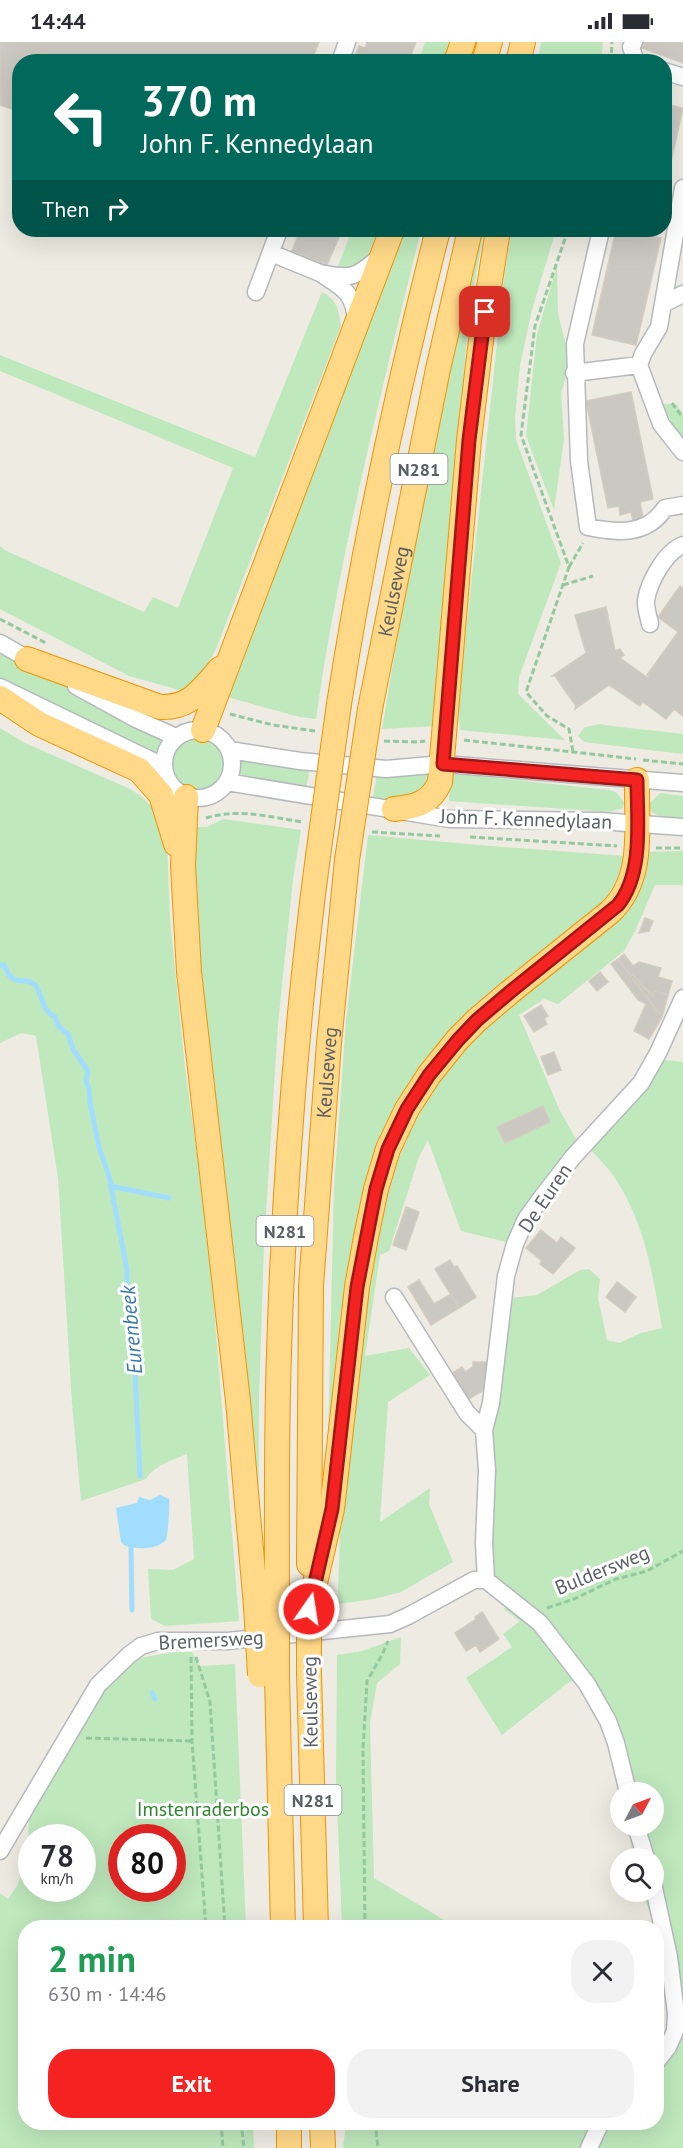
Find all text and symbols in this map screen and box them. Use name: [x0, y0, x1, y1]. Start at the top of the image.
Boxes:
text: 14:44: [30, 7, 86, 35]
text: 370 m: [141, 73, 257, 128]
icon: left: [42, 78, 120, 156]
text: John F. Kennedylaan: [141, 126, 374, 160]
icon: right: [101, 192, 134, 225]
text: Then: [42, 195, 89, 223]
pin: [459, 286, 510, 337]
icon: arrive: [468, 295, 501, 328]
road number: N281: [390, 454, 448, 484]
street label: Keulseweg: [372, 544, 415, 639]
street label: John F. Kennedylaan: [438, 803, 613, 835]
street label: Keulseweg: [310, 1026, 344, 1119]
street label: De Euren: [512, 1158, 578, 1238]
road number: N281: [256, 1216, 314, 1246]
water label: Eurenbeek: [114, 1283, 148, 1375]
street label: Buldersweg: [551, 1539, 653, 1601]
position arrow: [277, 1577, 341, 1641]
street label: Bremersweg: [158, 1624, 264, 1656]
street label: Keulseweg: [296, 1656, 324, 1748]
north arrow: [610, 1782, 664, 1836]
map controls: [610, 1782, 664, 1902]
road number: N281: [284, 1785, 342, 1815]
park label: Imstenraderbos: [137, 1796, 269, 1822]
speed limit sign: 80: [108, 1824, 186, 1902]
text: 78: [40, 1836, 74, 1875]
button: search: [610, 1848, 664, 1902]
text: km/h: [41, 1869, 73, 1888]
text: 2 min: [48, 1935, 136, 1982]
button: close: [571, 1940, 634, 2003]
text: 630 m · 14:46: [48, 1981, 166, 2007]
button: Exit: [48, 2049, 335, 2118]
button: Share: [347, 2049, 634, 2118]

